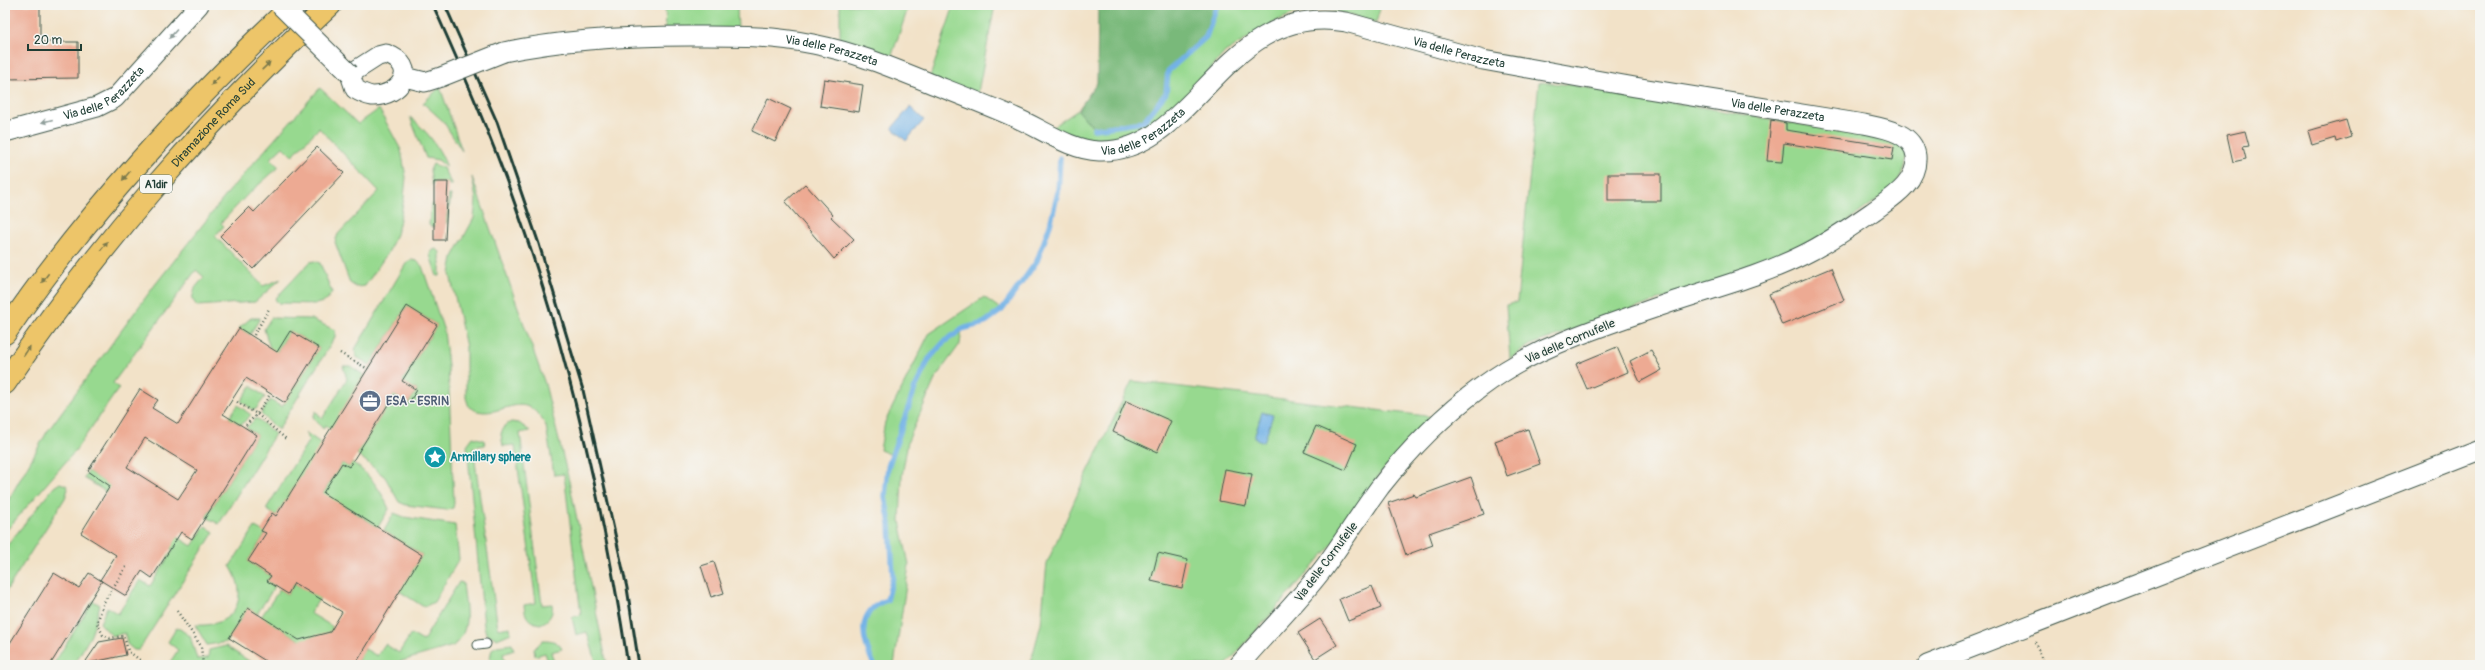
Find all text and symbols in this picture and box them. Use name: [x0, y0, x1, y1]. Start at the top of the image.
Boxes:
scale bar: [28, 26, 81, 52]
one-way arrow: [168, 29, 177, 40]
street label: Via delle Perazzeta: [784, 32, 880, 70]
text: 20 m: [34, 33, 63, 48]
street label: Via delle Perazzeta: [1411, 34, 1507, 72]
one-way arrow: [261, 61, 271, 71]
street label: Via delle Perazzeta: [62, 63, 148, 124]
street label: Diramazione Roma Sud: [169, 75, 259, 171]
one-way arrow: [210, 76, 220, 86]
street label: Via delle Perazzeta: [1729, 96, 1826, 126]
street label: Via delle Perazzeta: [1100, 105, 1189, 159]
one-way arrow: [41, 118, 53, 124]
one-way arrow: [122, 171, 131, 182]
road number: A1dir: [140, 175, 172, 193]
one-way arrow: [100, 241, 109, 252]
one-way arrow: [41, 272, 49, 283]
street label: Via delle Cornufelle: [1523, 316, 1618, 367]
one-way arrow: [23, 346, 31, 356]
office icon: ESA - ESRIN: [357, 388, 383, 414]
place label: ESA - ESRIN: [386, 394, 449, 409]
place icon: Armillary sphere: [422, 444, 448, 470]
place label: Armillary sphere: [450, 450, 532, 465]
street label: Via delle Cornufelle: [1291, 519, 1361, 605]

